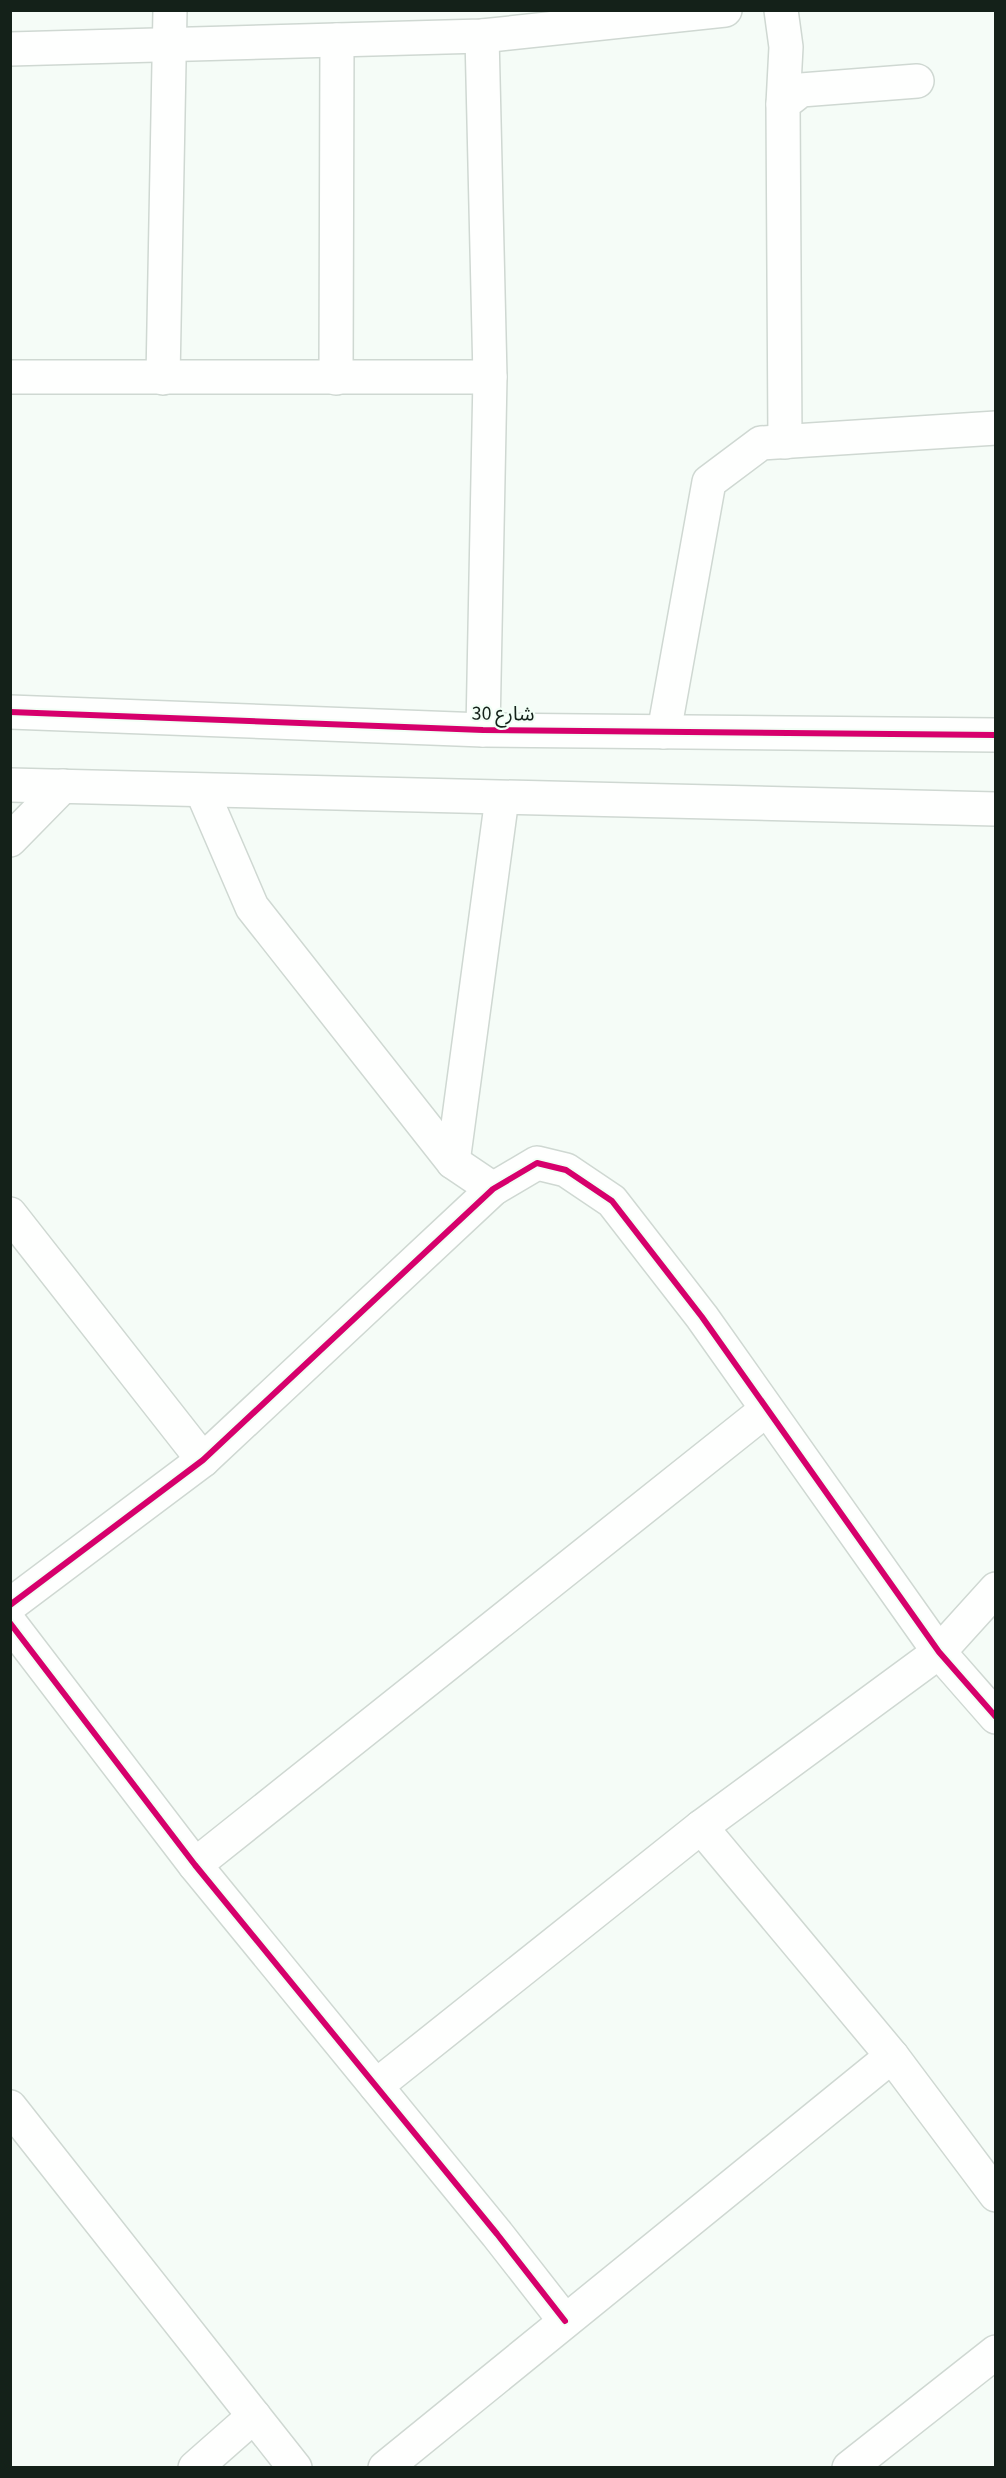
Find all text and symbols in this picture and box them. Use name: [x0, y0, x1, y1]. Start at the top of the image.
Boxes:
street label: شارع 30: [471, 699, 535, 729]

